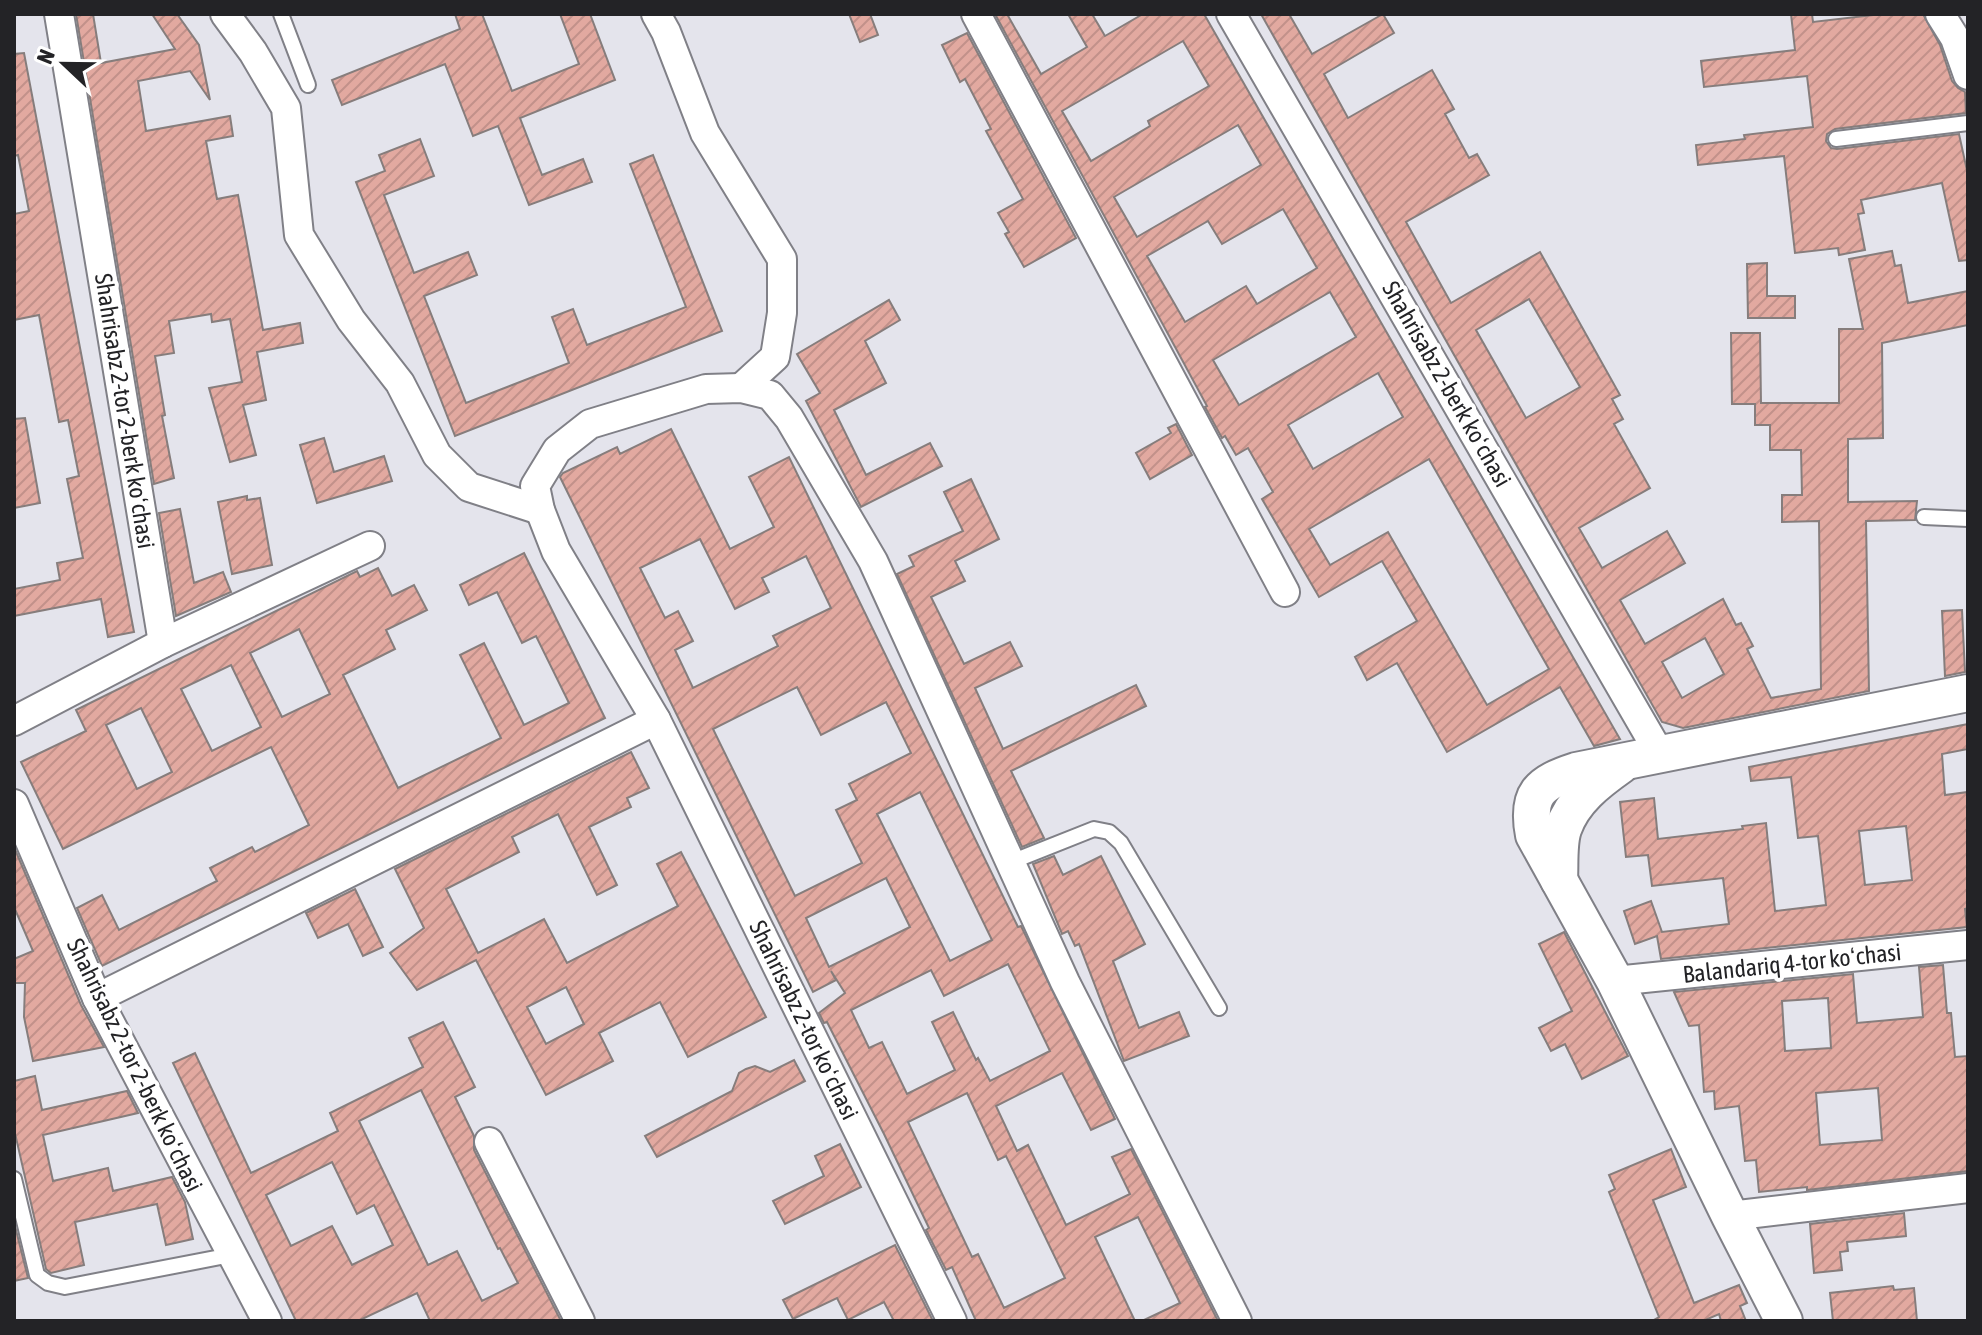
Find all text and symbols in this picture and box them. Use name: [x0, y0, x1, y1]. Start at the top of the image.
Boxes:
north arrow: [24, 24, 104, 104]
text: N: [31, 46, 60, 67]
street label: Shahrisabz 2-tor 2-berk koʻchasi: [90, 271, 160, 551]
street label: Shahrisabz 2-berk koʻchasi: [1377, 277, 1517, 491]
street label: Shahrisabz 2-tor koʻchasi: [744, 916, 864, 1124]
street label: Shahrisabz 2-tor 2-berk koʻchasi: [62, 934, 208, 1196]
street label: Balandariq 4-tor koʻchasi: [1681, 938, 1903, 988]

